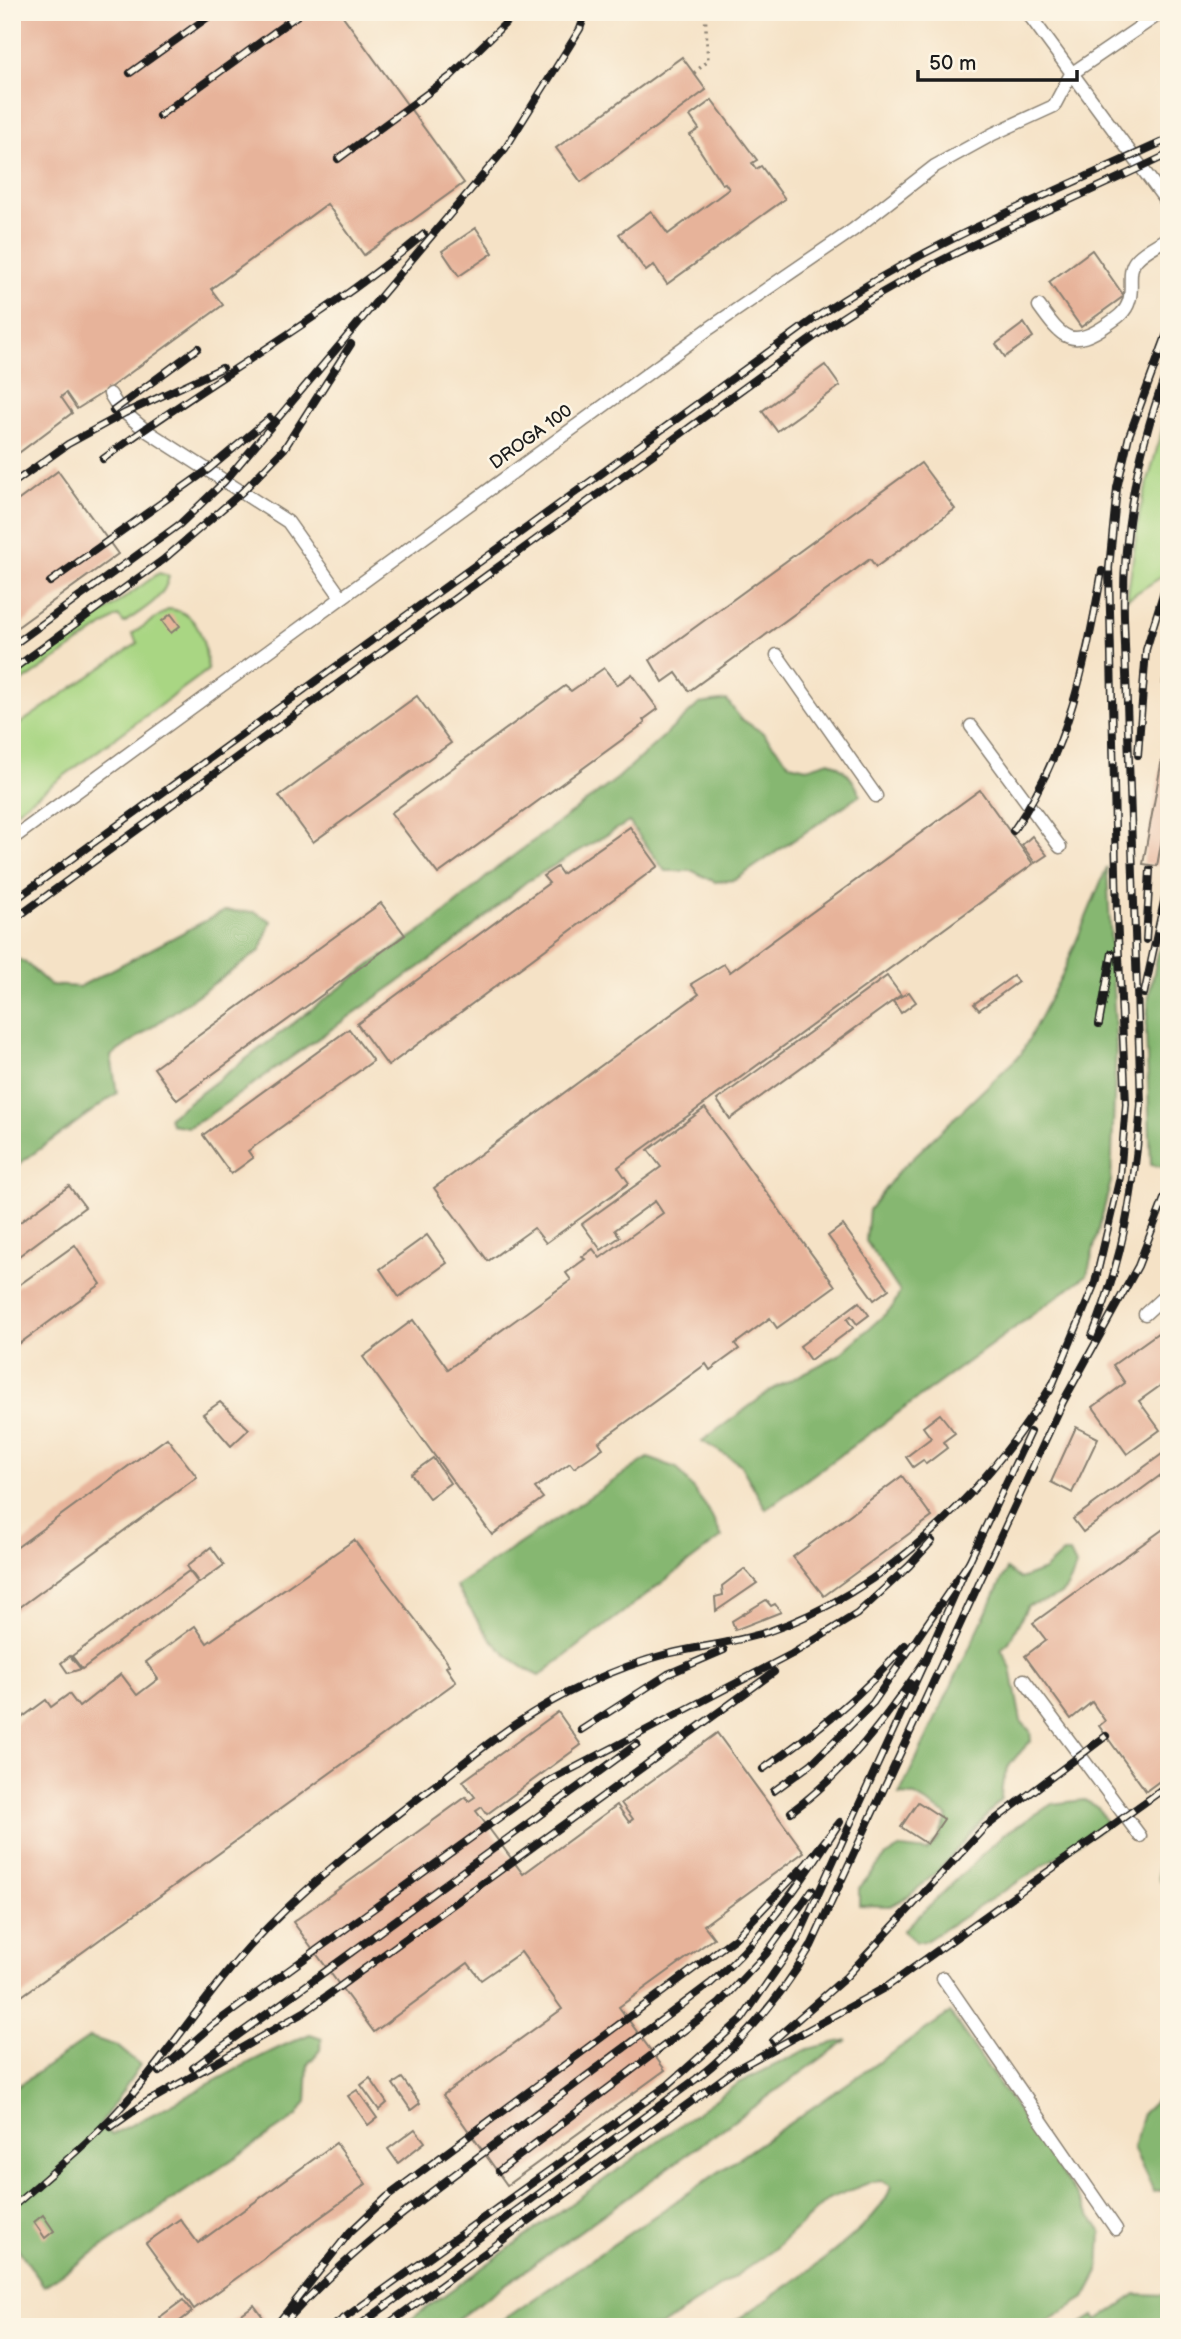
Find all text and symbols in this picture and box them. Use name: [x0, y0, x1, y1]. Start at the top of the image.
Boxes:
scale bar: [918, 38, 1078, 82]
text: 50 m: [929, 51, 976, 76]
street label: DROGA 100: [486, 400, 576, 474]

